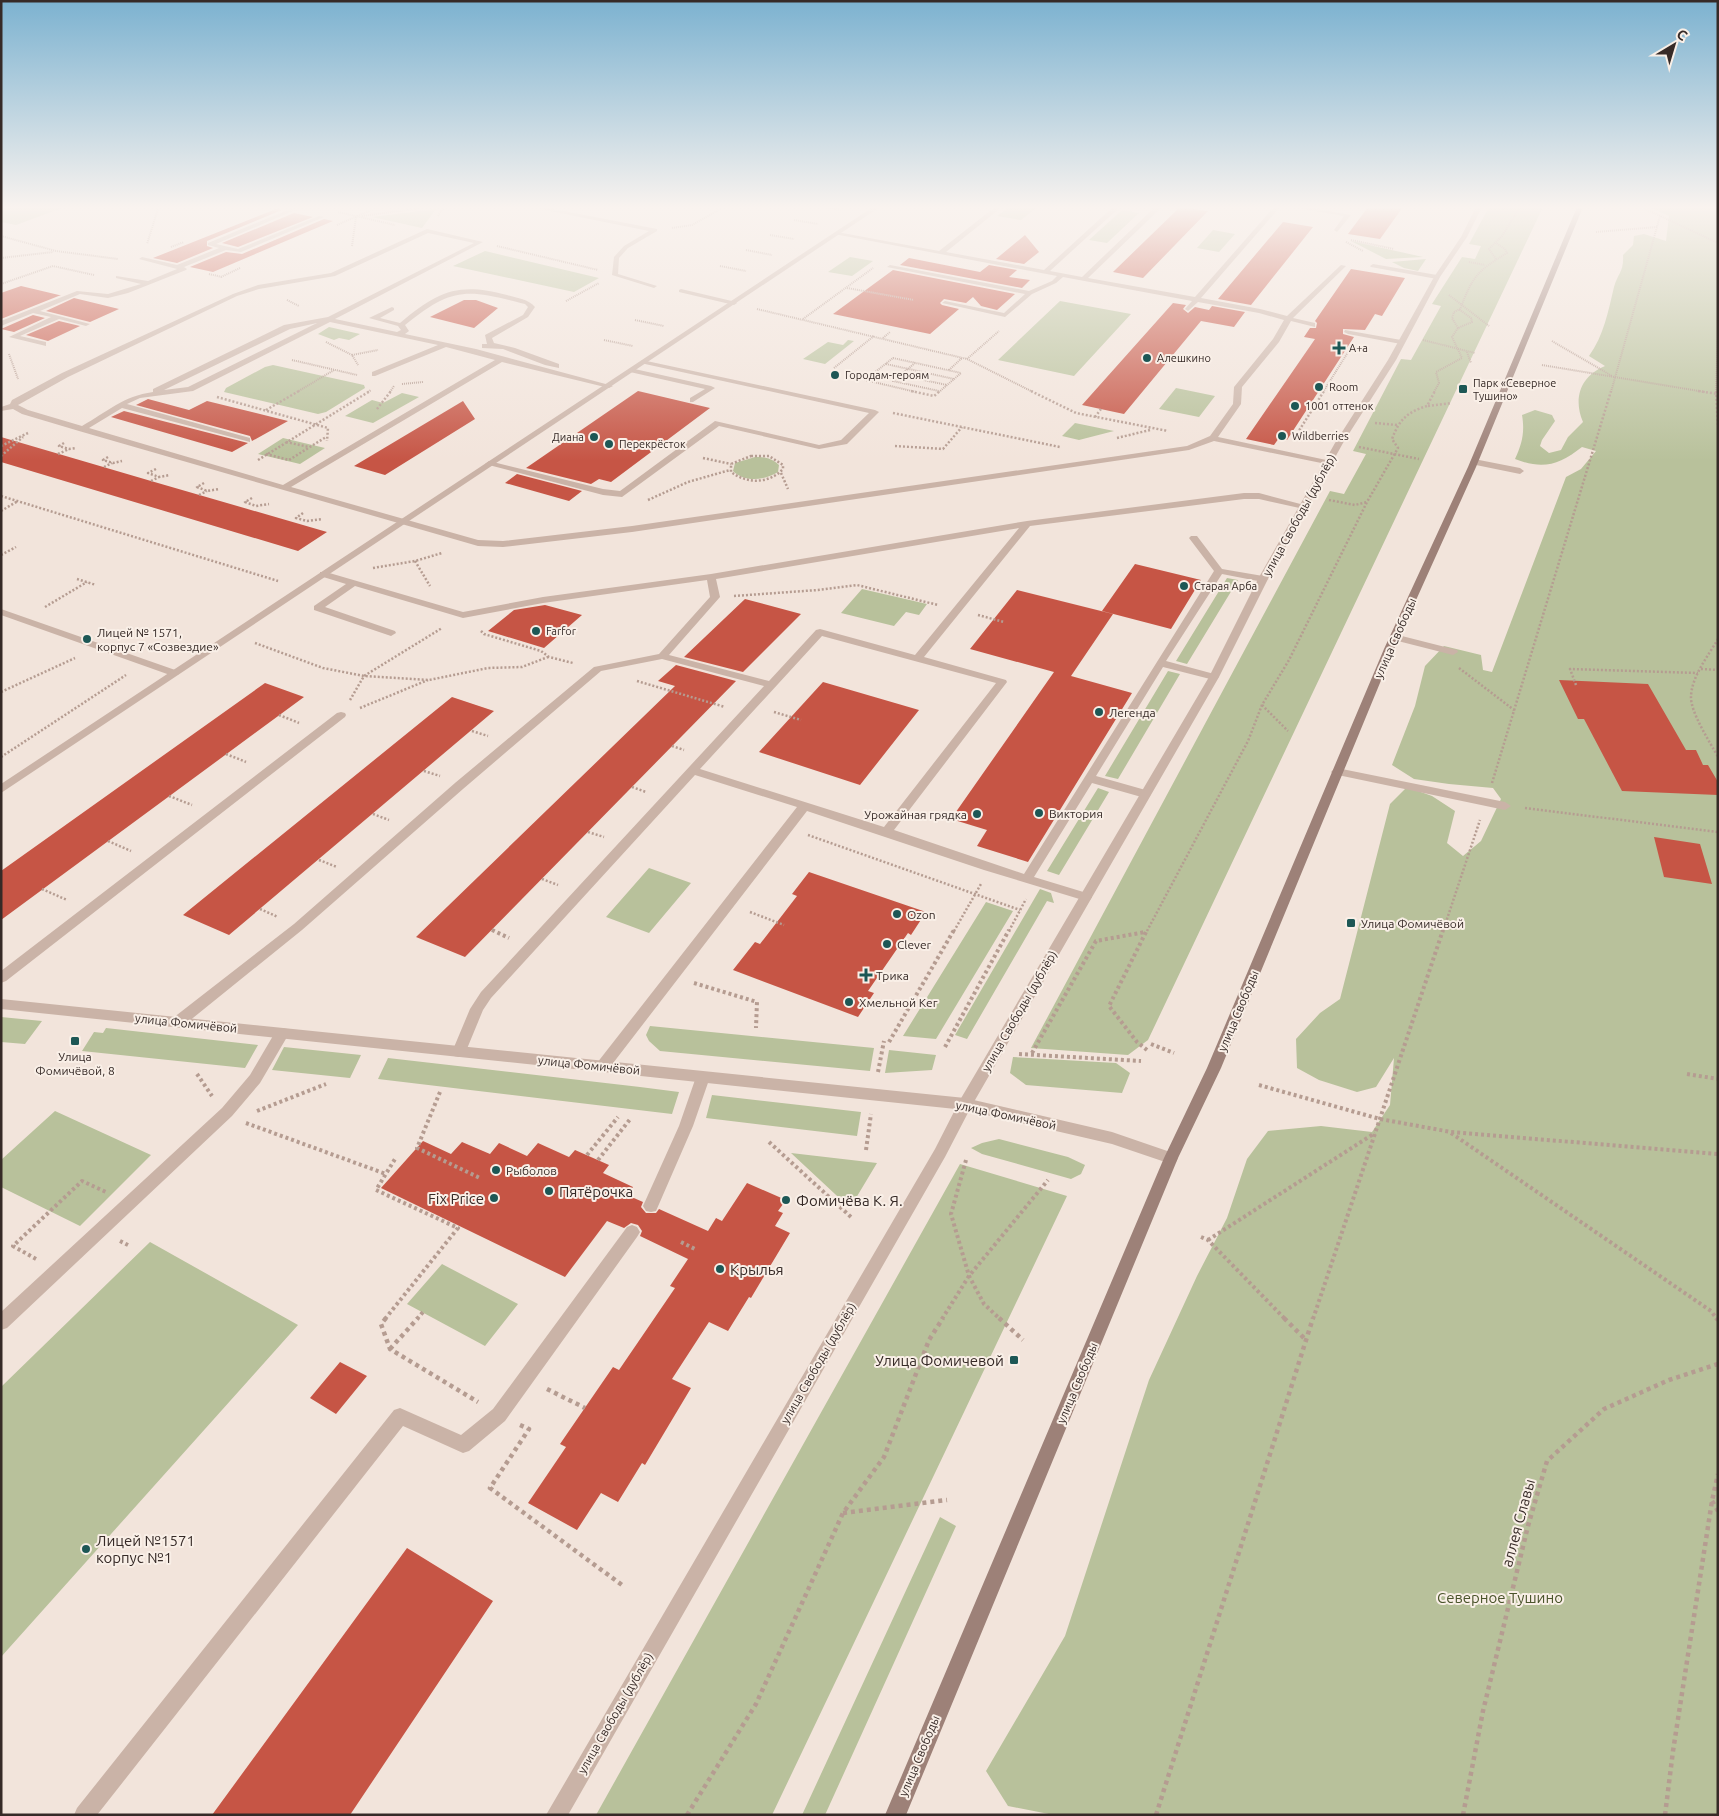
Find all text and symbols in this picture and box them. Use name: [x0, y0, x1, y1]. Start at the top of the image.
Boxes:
north arrow: [1649, 20, 1699, 70]
text: С: [1674, 26, 1690, 44]
marker: А+а: [1333, 342, 1345, 354]
place label: А+а: [1349, 342, 1368, 354]
marker: Алешкино: [1141, 352, 1153, 364]
place label: Алешкино: [1157, 352, 1211, 364]
marker: Городам-героям: [829, 369, 841, 381]
place label: Городам-героям: [845, 369, 929, 381]
place label: Парк «Северное Тушино»: [1473, 377, 1556, 402]
marker: Room: [1313, 381, 1325, 393]
place label: Room: [1329, 381, 1358, 393]
marker: Парк «Северное Тушино»: [1457, 383, 1469, 395]
marker: 1001 оттенок: [1289, 400, 1301, 412]
place label: 1001 оттенок: [1305, 400, 1374, 412]
marker: Wildberries: [1276, 430, 1288, 442]
place label: Wildberries: [1292, 430, 1349, 442]
place label: Диана: [552, 431, 584, 443]
marker: Диана: [588, 431, 600, 443]
marker: Перекрёсток: [603, 438, 615, 450]
place label: Перекрёсток: [619, 438, 686, 450]
street label: улица Свободы (дублёр): [1260, 452, 1339, 579]
marker: Старая Арба: [1178, 580, 1190, 592]
place label: Старая Арба: [1194, 580, 1257, 592]
street label: улица Свободы: [1371, 596, 1419, 680]
marker: Farfor: [530, 625, 542, 637]
place label: Farfor: [546, 625, 577, 637]
place label: Лицей № 1571, корпус 7 «Созвездие»: [97, 626, 219, 653]
marker: Лицей № 1571, корпус 7 «Созвездие»: [81, 633, 93, 645]
marker: Легенда: [1093, 706, 1105, 718]
place label: Легенда: [1109, 706, 1156, 719]
marker: Виктория: [1033, 807, 1045, 819]
place label: Виктория: [1049, 807, 1103, 820]
place label: Урожайная грядка: [864, 808, 967, 821]
marker: Урожайная грядка: [971, 808, 983, 820]
marker: Ozon: [891, 908, 903, 920]
place label: Ozon: [907, 908, 936, 921]
marker: Улица Фомичёвой: [1345, 917, 1357, 929]
place label: Улица Фомичёвой: [1361, 917, 1464, 930]
marker: Clever: [881, 938, 893, 950]
place label: Clever: [897, 938, 932, 951]
street label: улица Свободы (дублёр): [979, 948, 1060, 1074]
marker: Трика: [860, 969, 872, 981]
place label: Трика: [876, 969, 909, 982]
street label: улица Свободы: [1215, 969, 1261, 1053]
marker: Хмельной Кег: [843, 996, 855, 1008]
place label: Хмельной Кег: [859, 996, 938, 1009]
street label: улица Фомичёвой: [134, 1011, 238, 1035]
marker: Улица Фомичёвой, 8: [69, 1035, 81, 1047]
place label: Улица Фомичёвой, 8: [35, 1050, 115, 1077]
street label: улица Фомичёвой: [537, 1053, 641, 1077]
street label: улица Фомичёвой: [955, 1098, 1057, 1132]
marker: Рыболов: [490, 1164, 502, 1176]
place label: Рыболов: [506, 1164, 557, 1177]
place label: Пятёрочка: [559, 1183, 633, 1200]
marker: Пятёрочка: [543, 1185, 555, 1197]
place label: Fix Price: [428, 1190, 484, 1207]
marker: Fix Price: [488, 1192, 500, 1204]
place label: Фомичёва К. Я.: [796, 1192, 903, 1209]
marker: Фомичёва К. Я.: [780, 1194, 792, 1206]
place label: Крылья: [730, 1261, 784, 1278]
marker: Крылья: [714, 1263, 726, 1275]
street label: улица Свободы (дублёр): [778, 1300, 859, 1426]
street label: улица Свободы: [1054, 1341, 1100, 1425]
place label: Улица Фомичевой: [875, 1352, 1004, 1369]
marker: Улица Фомичевой: [1008, 1354, 1020, 1366]
street label: аллея Славы: [1498, 1477, 1538, 1569]
place label: Лицей №1571 корпус №1: [96, 1532, 195, 1566]
marker: Лицей №1571 корпус №1: [80, 1543, 92, 1555]
park label: Северное Тушино: [1437, 1589, 1563, 1606]
street label: улица Свободы (дублёр): [575, 1650, 656, 1776]
street label: улица Свободы: [896, 1714, 942, 1798]

